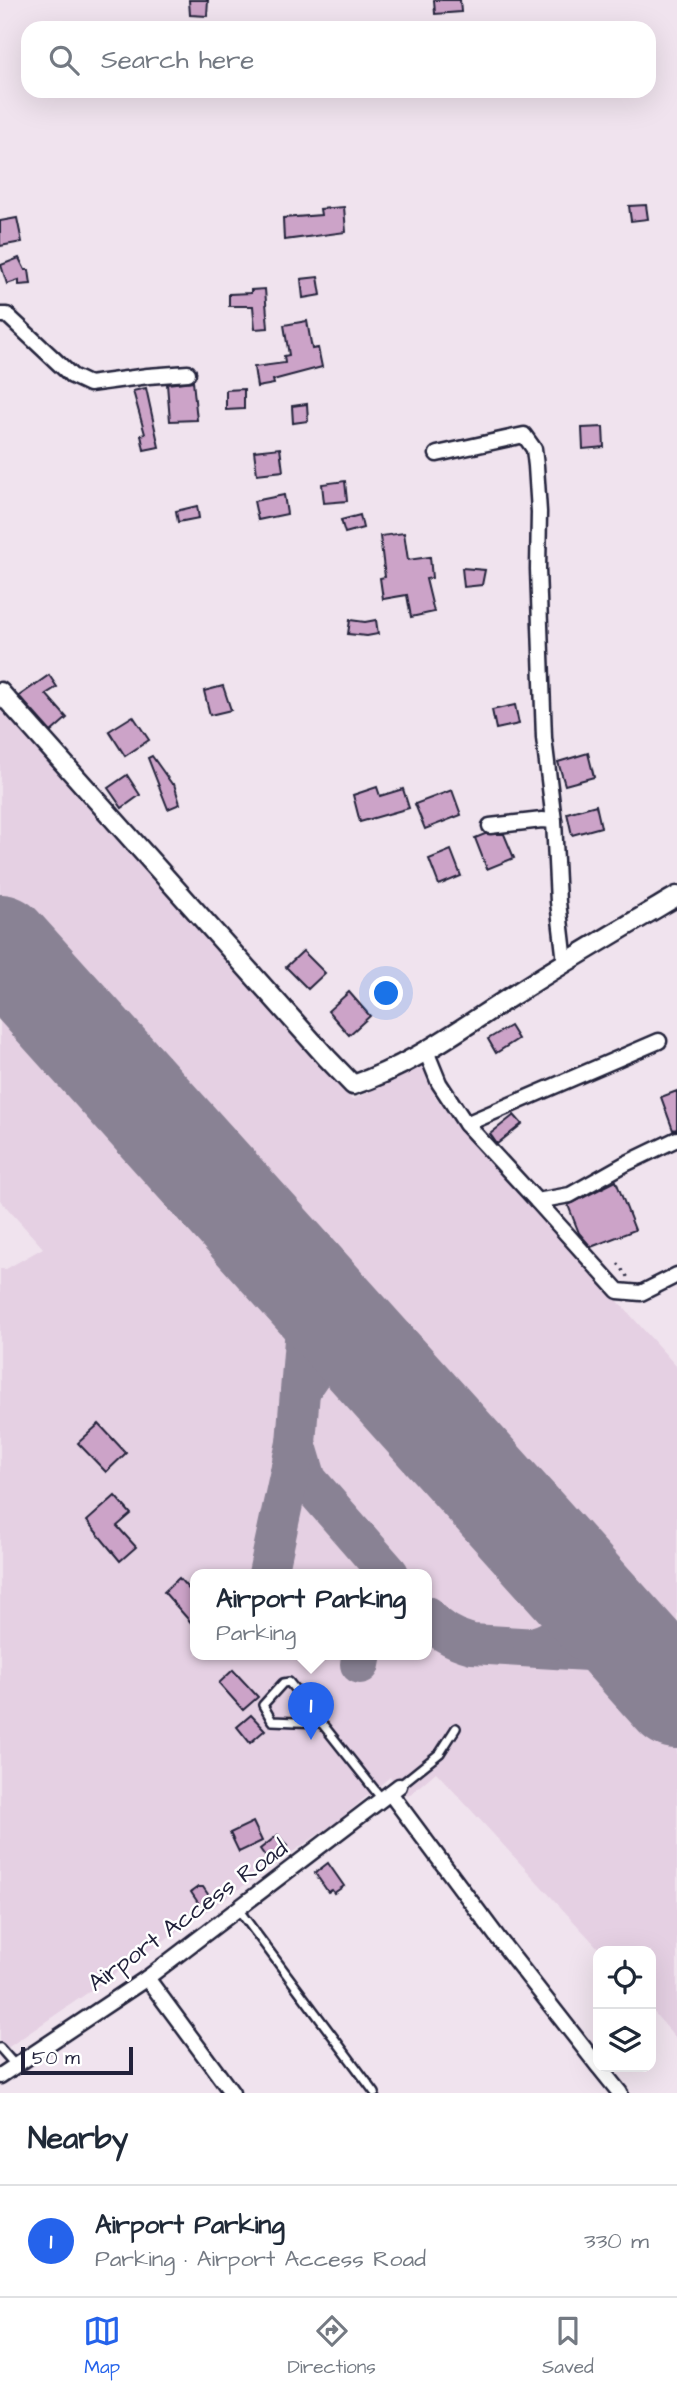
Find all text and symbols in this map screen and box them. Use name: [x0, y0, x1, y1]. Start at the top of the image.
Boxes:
search box: [21, 21, 656, 98]
icon: search: [45, 41, 83, 79]
text: Search here: [101, 42, 254, 78]
your location: [369, 976, 403, 1010]
popup: [190, 1569, 432, 1660]
text: Airport Parking: [216, 1581, 406, 1617]
text: Parking: [216, 1617, 296, 1649]
pin: 1: [288, 1682, 334, 1740]
street label: Airport Access Road: [81, 1832, 295, 2000]
map controls: [593, 1946, 656, 2072]
button: locate: [593, 1946, 656, 2009]
button: layers: [593, 2009, 656, 2072]
scale bar: [21, 2044, 133, 2076]
text: 50 m: [32, 2045, 80, 2072]
text: Nearby: [28, 2118, 128, 2160]
text: Airport Parking: [95, 2207, 285, 2243]
text: 1: [50, 2225, 52, 2257]
text: 330 m: [584, 2225, 649, 2257]
text: Parking · Airport Access Road: [95, 2243, 426, 2275]
tab: Map: [83, 2312, 121, 2381]
tab: Directions: [287, 2312, 376, 2381]
tab: Saved: [542, 2312, 594, 2381]

